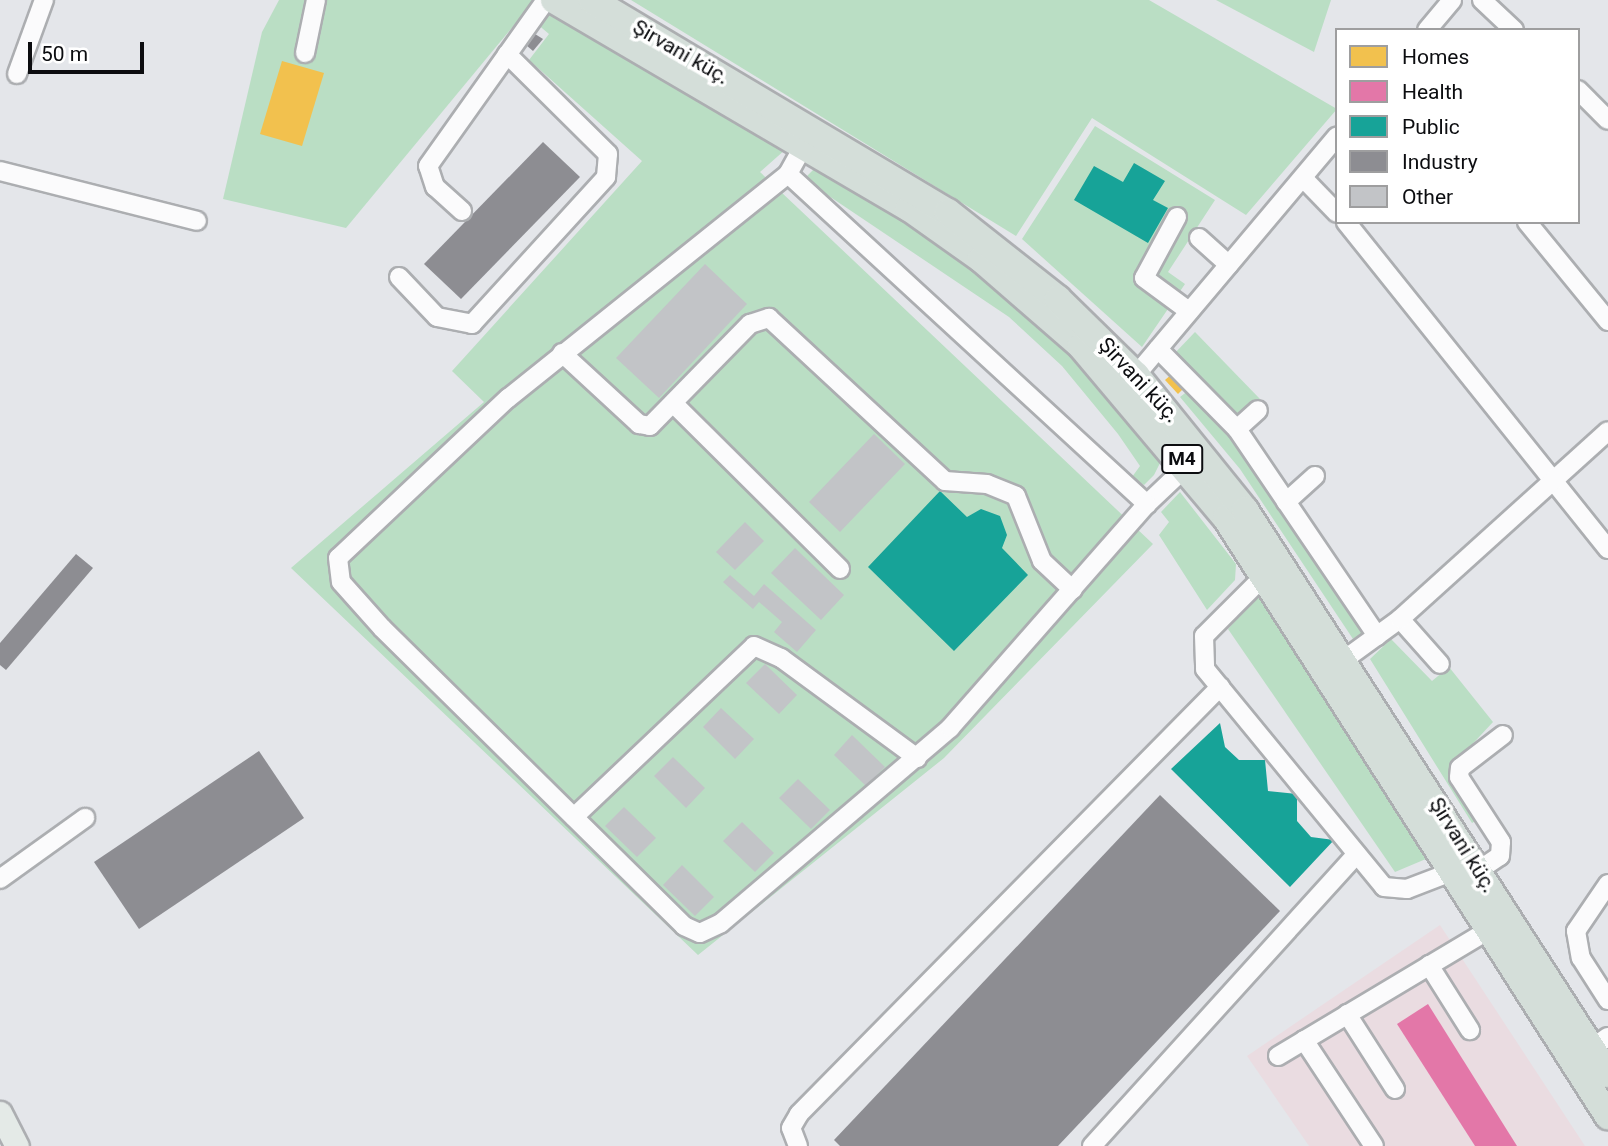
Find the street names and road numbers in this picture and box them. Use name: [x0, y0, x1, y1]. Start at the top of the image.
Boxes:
street label: Şirvani küç.: [628, 14, 734, 90]
street label: Şirvani küç.: [1093, 332, 1185, 428]
road number: M4: [1161, 444, 1203, 474]
street label: Şirvani küç.: [1424, 793, 1502, 897]

